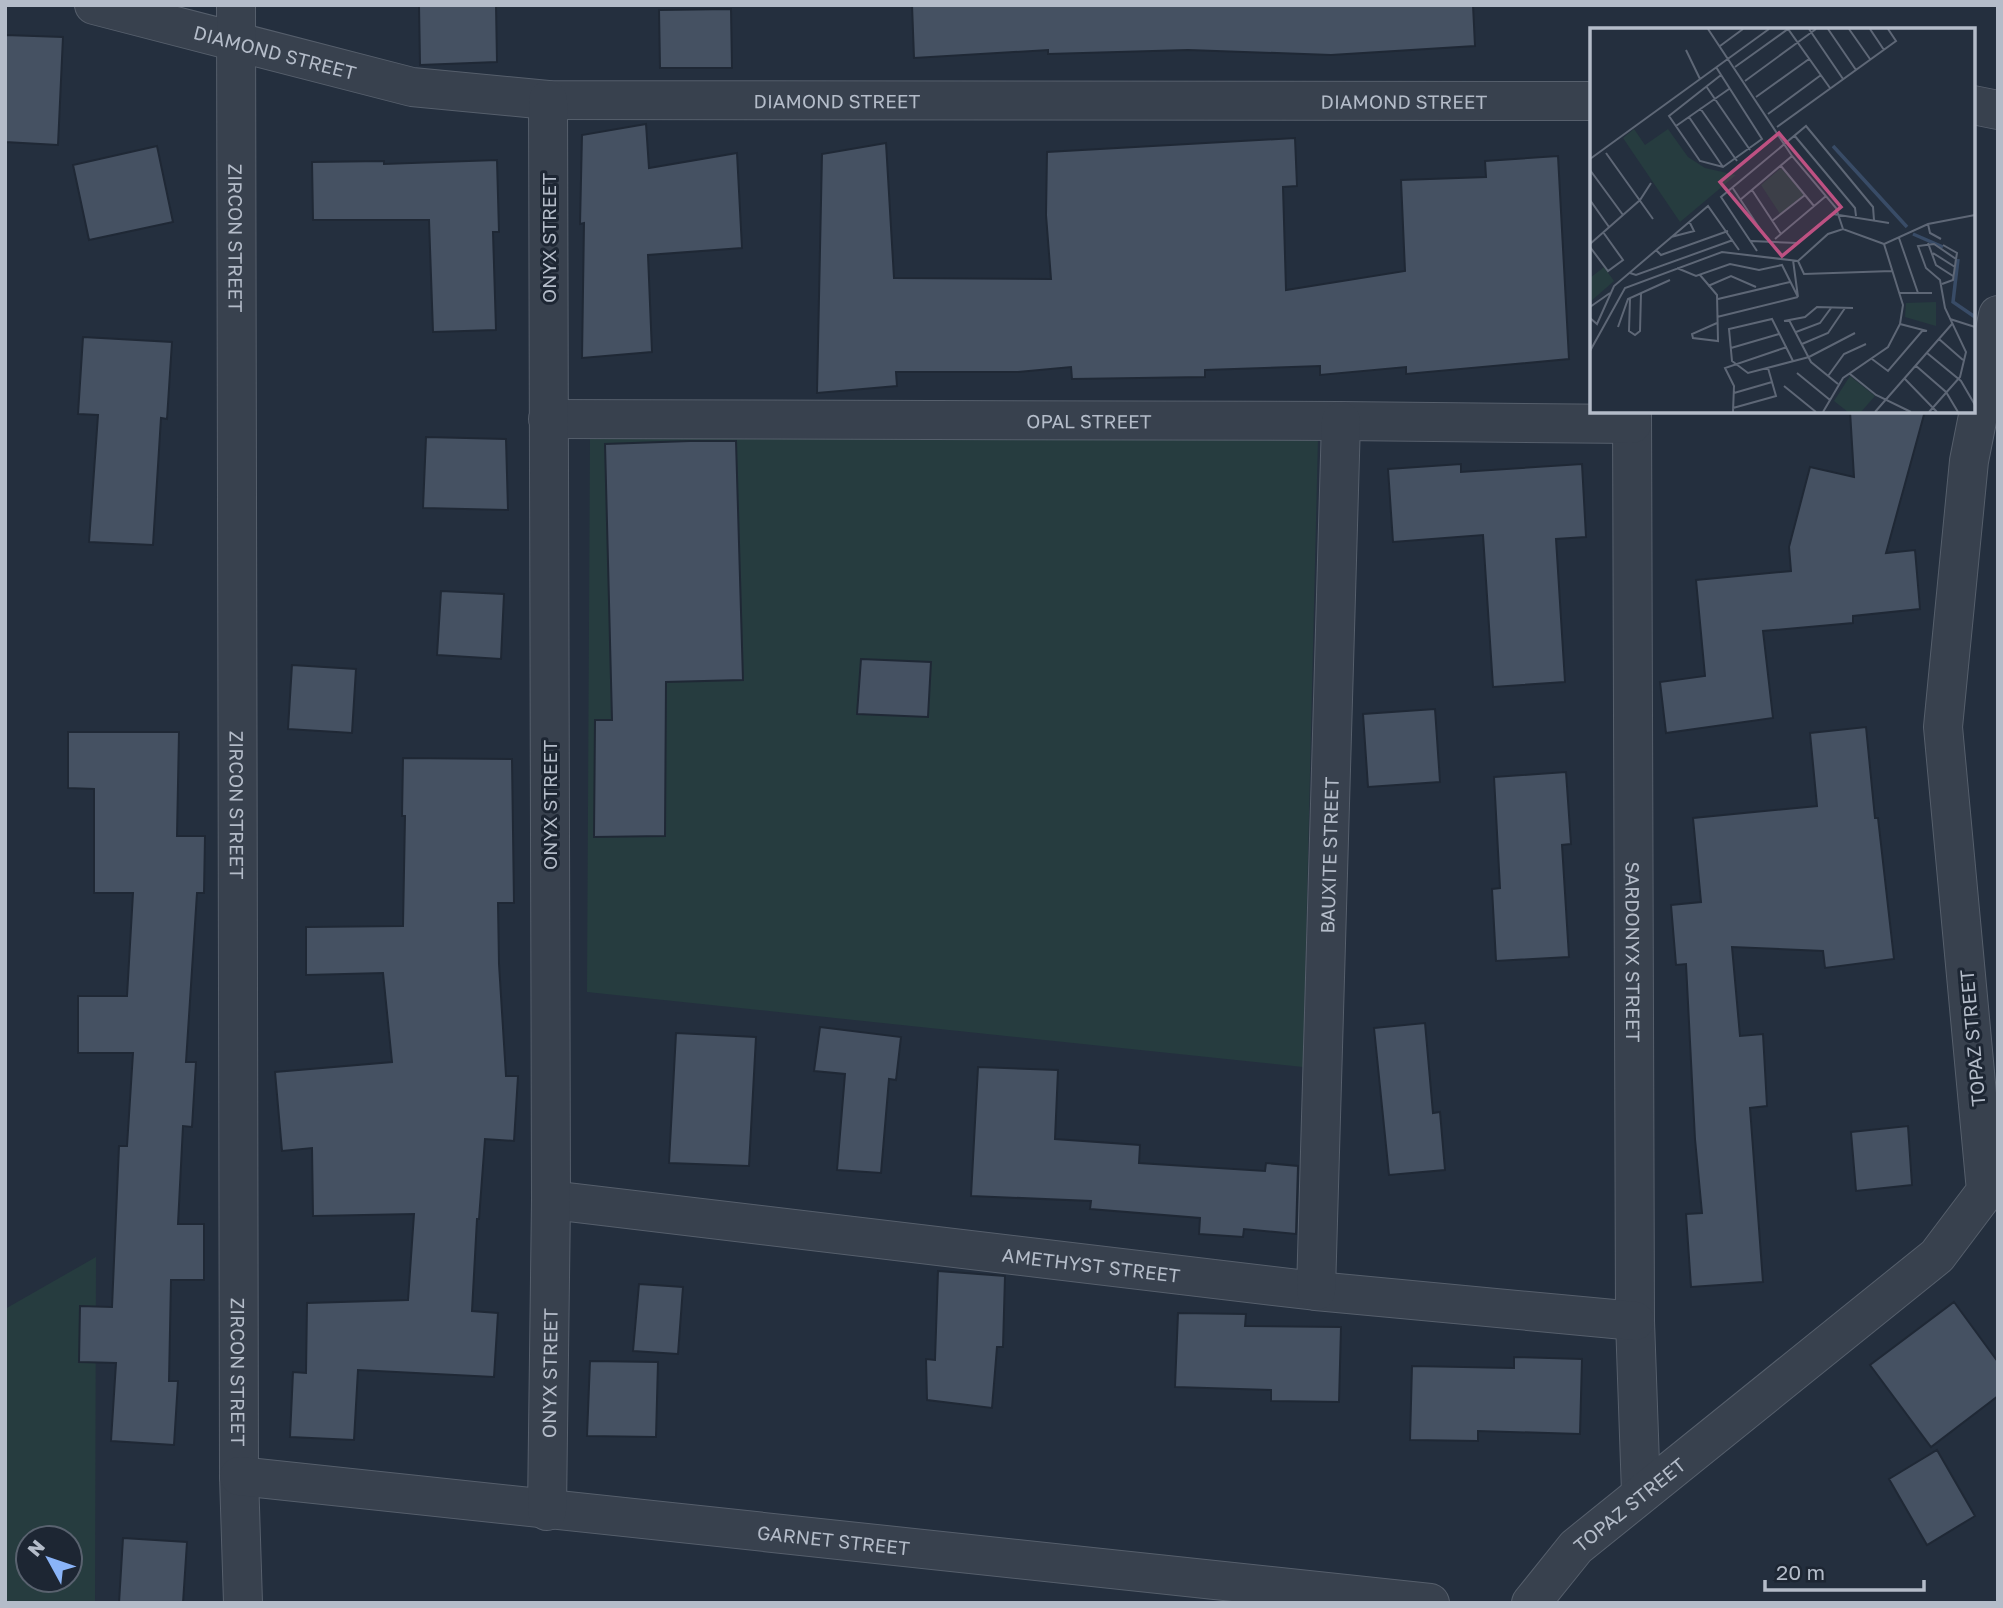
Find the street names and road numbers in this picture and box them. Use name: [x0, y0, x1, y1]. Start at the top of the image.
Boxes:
street label: DIAMOND STREET: [191, 20, 359, 84]
street label: DIAMOND STREET: [754, 89, 921, 112]
street label: DIAMOND STREET: [1321, 89, 1488, 112]
street label: ZIRCON STREET: [225, 164, 248, 312]
street label: ONYX STREET: [537, 173, 560, 303]
street label: OPAL STREET: [1026, 409, 1152, 432]
street label: ZIRCON STREET: [226, 731, 249, 879]
street label: ONYX STREET: [538, 740, 561, 870]
street label: BAUXITE STREET: [1315, 776, 1342, 934]
street label: SARDONYX STREET: [1622, 861, 1646, 1043]
street label: TOPAZ STREET: [1955, 969, 1989, 1107]
street label: AMETHYST STREET: [1001, 1242, 1182, 1286]
street label: ZIRCON STREET: [227, 1298, 250, 1446]
street label: ONYX STREET: [536, 1308, 561, 1438]
street label: TOPAZ STREET: [1568, 1452, 1690, 1556]
street label: GARNET STREET: [756, 1520, 911, 1559]

